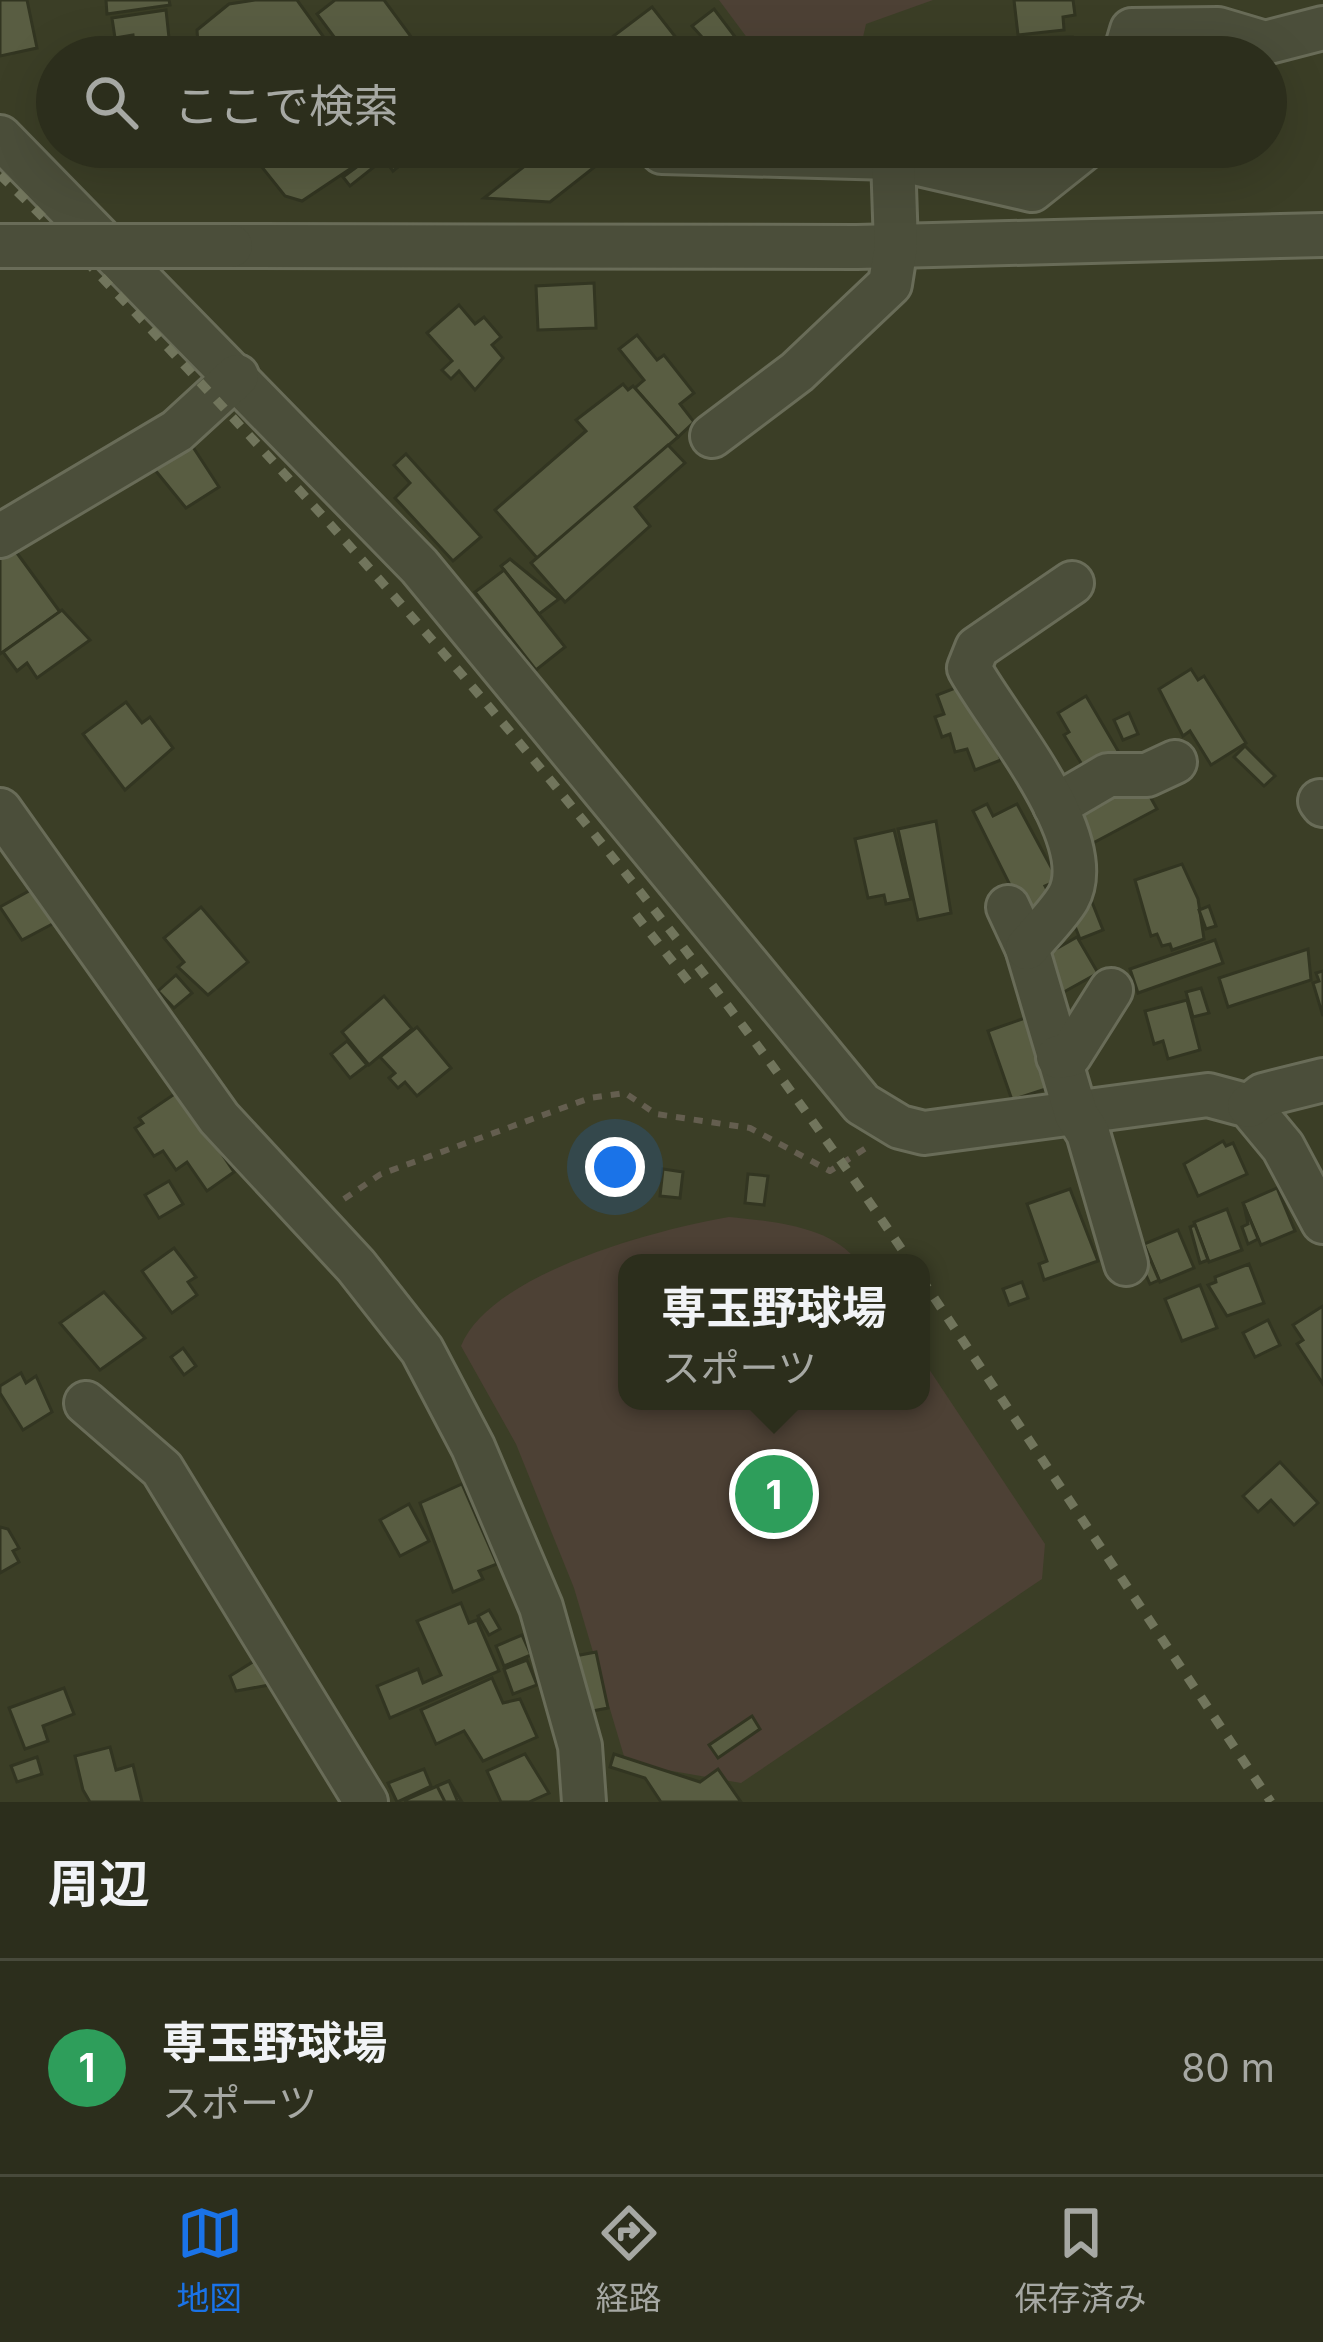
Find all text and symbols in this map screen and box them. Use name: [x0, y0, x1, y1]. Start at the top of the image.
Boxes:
search box: [36, 36, 1287, 168]
icon: search: [78, 69, 144, 135]
text: ここで検索: [174, 78, 399, 133]
your location: [585, 1137, 645, 1197]
popup: [618, 1254, 930, 1410]
text: 専玉野球場: [661, 1280, 887, 1335]
text: スポーツ: [661, 1344, 817, 1391]
pin: 1: [735, 1449, 813, 1539]
text: 周辺: [48, 1853, 150, 1914]
text: 専玉野球場: [162, 2015, 387, 2070]
text: 1: [79, 2044, 95, 2091]
text: 80 m: [1181, 2044, 1275, 2091]
text: スポーツ: [162, 2079, 317, 2126]
tab: 地図: [177, 2200, 243, 2320]
tab: 経路: [596, 2200, 662, 2320]
tab: 保存済み: [1015, 2200, 1147, 2320]

